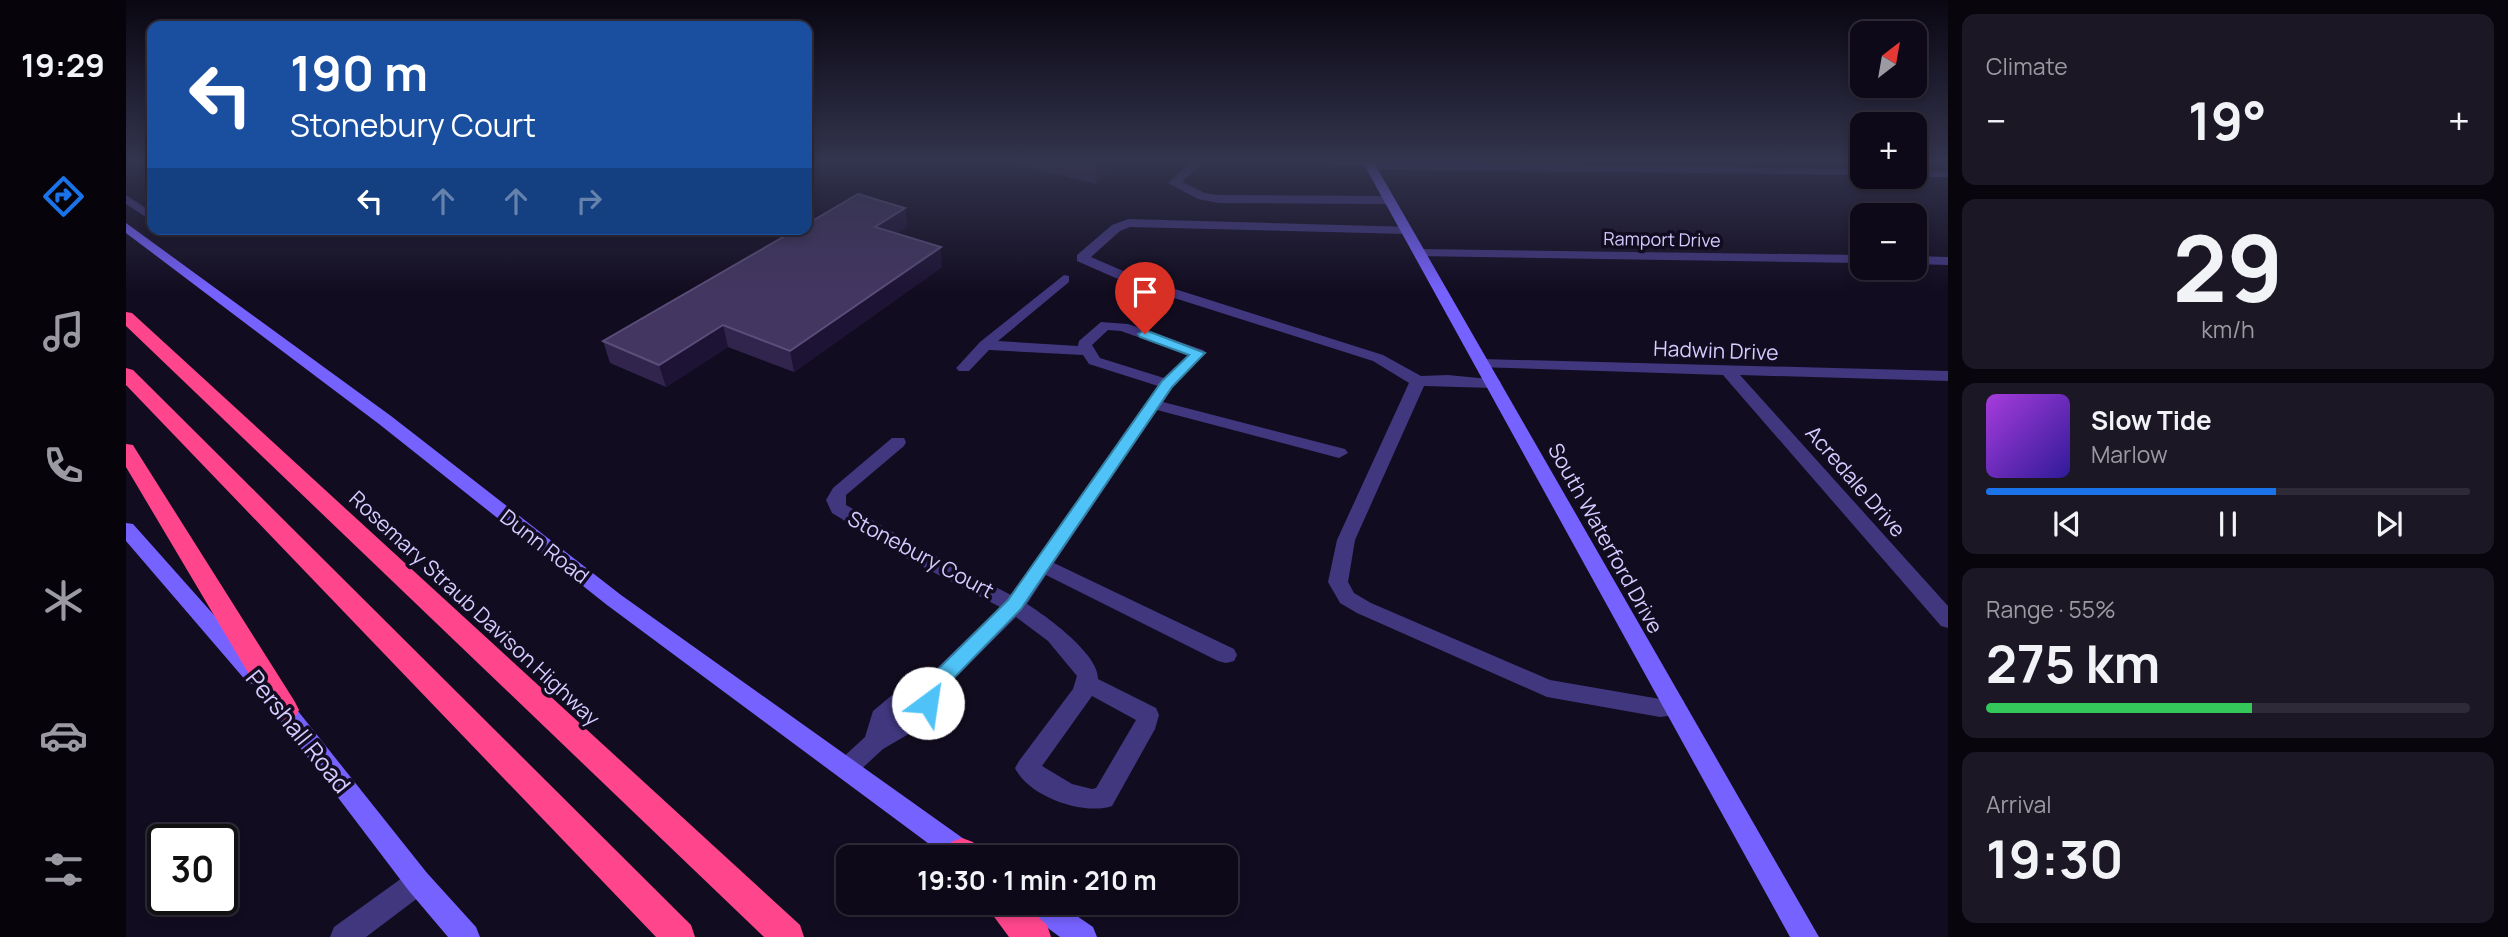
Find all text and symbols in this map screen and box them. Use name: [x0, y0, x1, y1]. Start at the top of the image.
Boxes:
north arrow: [1850, 21, 1927, 98]
map controls: [1850, 21, 1927, 280]
text: 190 m: [290, 39, 428, 106]
text: 19:29: [21, 43, 105, 87]
icon: left: [175, 49, 266, 140]
text: Climate: [1986, 50, 2068, 82]
text: 19°: [2188, 85, 2267, 156]
text: −: [1986, 94, 2007, 146]
text: +: [2448, 94, 2470, 146]
text: Stonebury Court: [290, 103, 536, 147]
button: +: [1850, 112, 1927, 189]
icon: directions: [39, 172, 88, 221]
icon: left: [351, 182, 389, 220]
icon: ahead: [424, 182, 462, 220]
icon: ahead: [497, 182, 535, 220]
icon: right: [570, 182, 608, 220]
button: −: [1850, 203, 1927, 280]
text: 29: [2173, 205, 2283, 329]
street label: Ramport Drive: [1603, 226, 1721, 252]
pin: [1115, 262, 1175, 334]
icon: arrive: [1126, 273, 1164, 311]
icon: music: [39, 307, 88, 356]
text: km/h: [2201, 313, 2255, 345]
street label: Hadwin Drive: [1653, 334, 1779, 366]
text: Slow Tide: [2091, 402, 2212, 438]
street label: Acredale Drive: [1800, 419, 1912, 543]
street label: South Waterford Drive: [1542, 438, 1670, 638]
text: Marlow: [2091, 438, 2168, 470]
icon: phone: [39, 441, 88, 490]
street label: Rosemary Straub Davison Highway: [344, 484, 606, 732]
street label: Dunn Road: [495, 502, 595, 590]
street label: Stonebury Court: [843, 504, 999, 604]
icon: previous: [2048, 505, 2086, 543]
icon: pause: [2209, 505, 2247, 543]
icon: next: [2370, 505, 2408, 543]
icon: climate: [39, 576, 88, 625]
text: Range · 55%: [1986, 593, 2116, 625]
text: 275 km: [1986, 628, 2160, 699]
street label: Pershall Road: [239, 662, 359, 800]
position arrow: [891, 666, 965, 740]
icon: car: [39, 711, 88, 760]
text: Arrival: [1986, 788, 2052, 820]
text: 19:30: [1986, 823, 2123, 894]
speed limit sign: 30: [147, 824, 238, 915]
icon: filters: [39, 845, 88, 894]
text: 19:30 · 1 min · 210 m: [917, 862, 1157, 898]

